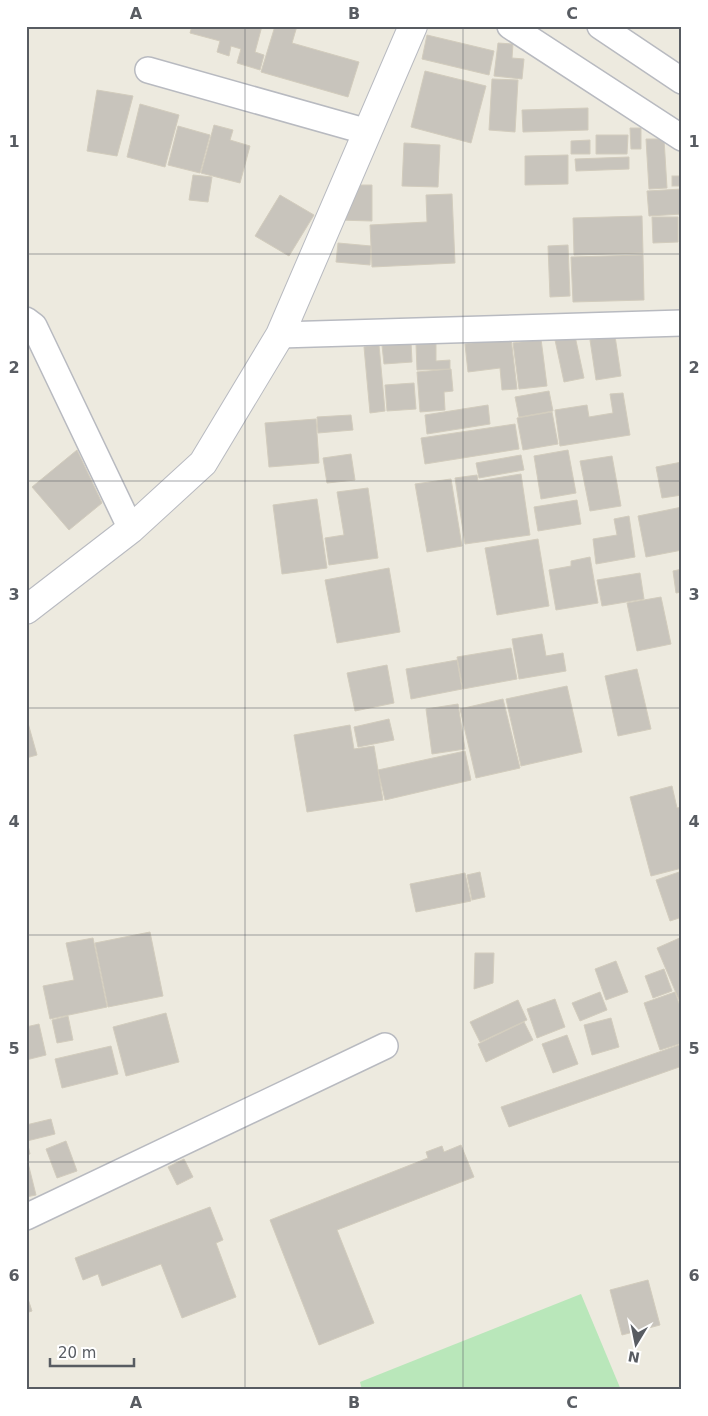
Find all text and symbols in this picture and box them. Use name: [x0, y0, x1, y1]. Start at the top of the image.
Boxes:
text: A: [130, 4, 143, 23]
text: B: [348, 4, 360, 23]
text: C: [566, 4, 578, 23]
text: 1: [8, 132, 20, 151]
text: 1: [688, 132, 700, 151]
text: 2: [8, 358, 20, 377]
text: 2: [688, 358, 700, 377]
text: 3: [8, 585, 20, 604]
text: 3: [688, 585, 700, 604]
text: 4: [8, 812, 20, 831]
text: 4: [688, 812, 700, 831]
text: 5: [8, 1039, 20, 1058]
text: 5: [688, 1039, 700, 1058]
text: 6: [8, 1266, 20, 1285]
text: 6: [688, 1266, 700, 1285]
north arrow: [610, 1318, 660, 1368]
scale bar: [50, 1336, 134, 1368]
text: 20 m: [58, 1344, 96, 1362]
text: N: [627, 1348, 641, 1366]
text: A: [130, 1393, 143, 1412]
text: B: [348, 1393, 360, 1412]
text: C: [566, 1393, 578, 1412]

